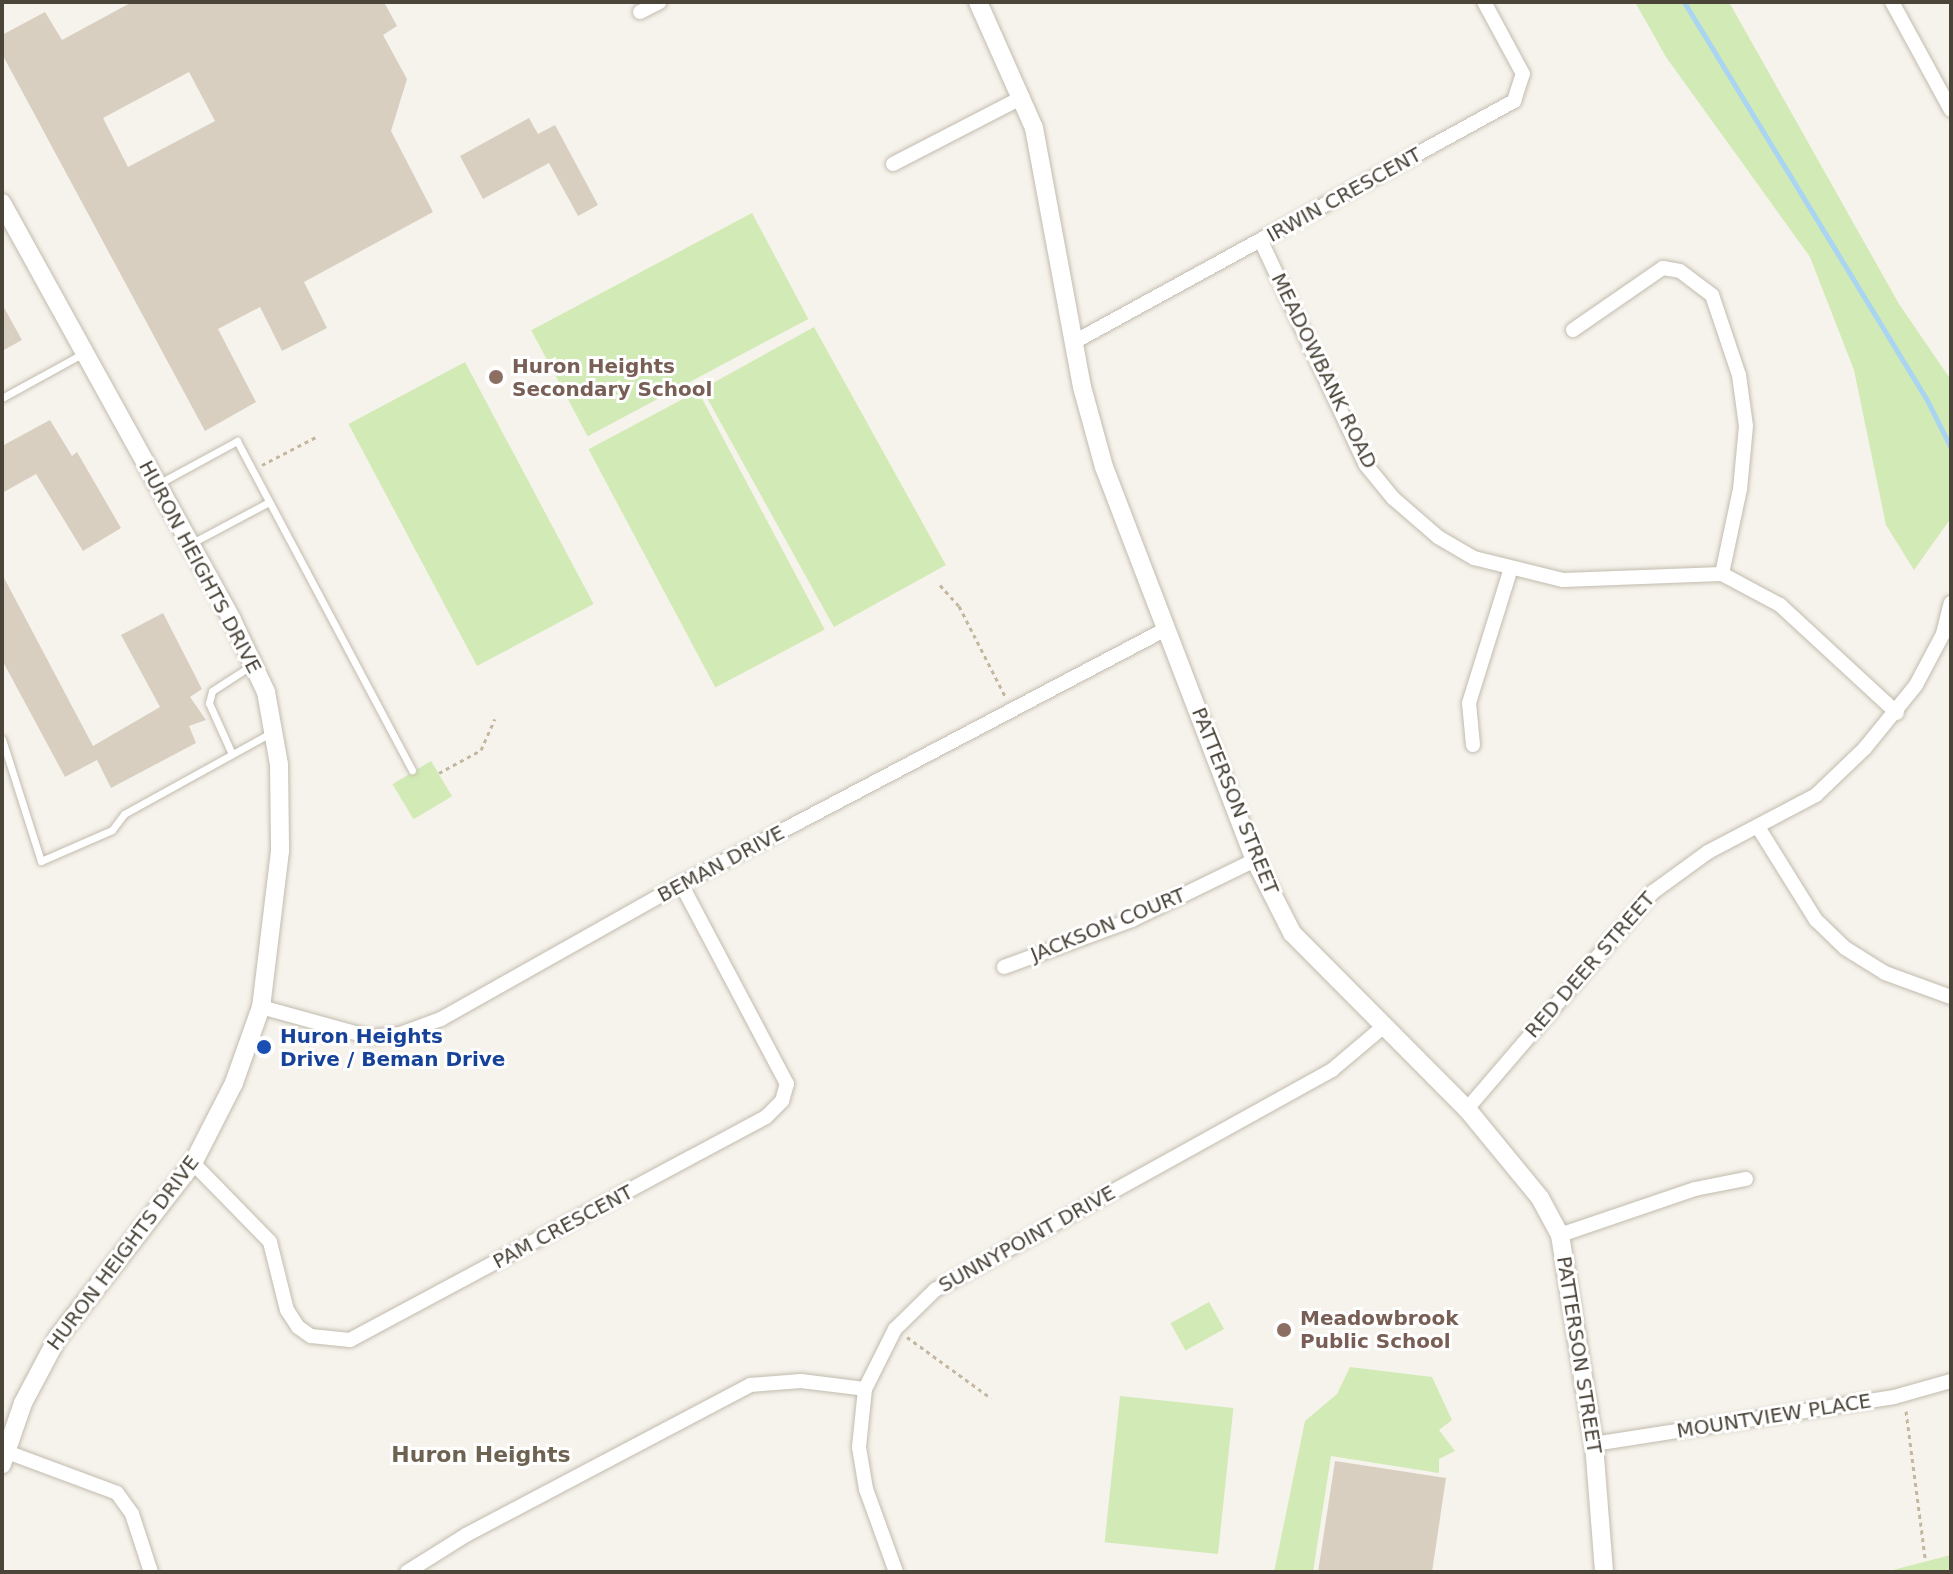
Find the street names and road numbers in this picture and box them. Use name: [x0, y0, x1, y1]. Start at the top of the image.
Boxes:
street label: IRWIN CRESCENT: [1263, 143, 1425, 247]
street label: MEADOWBANK ROAD: [1266, 269, 1382, 473]
street label: HURON HEIGHTS DRIVE: [134, 457, 266, 677]
street label: PATTERSON STREET: [1186, 704, 1284, 898]
street label: BEMAN DRIVE: [654, 821, 788, 907]
street label: JACKSON COURT: [1027, 883, 1189, 967]
street label: RED DEER STREET: [1520, 887, 1660, 1043]
street label: HURON HEIGHTS DRIVE: [42, 1151, 204, 1355]
street label: PAM CRESCENT: [489, 1180, 637, 1274]
street label: SUNNYPOINT DRIVE: [934, 1180, 1120, 1298]
street label: PATTERSON STREET: [1552, 1255, 1606, 1455]
street label: MOUNTVIEW PLACE: [1675, 1389, 1873, 1443]

